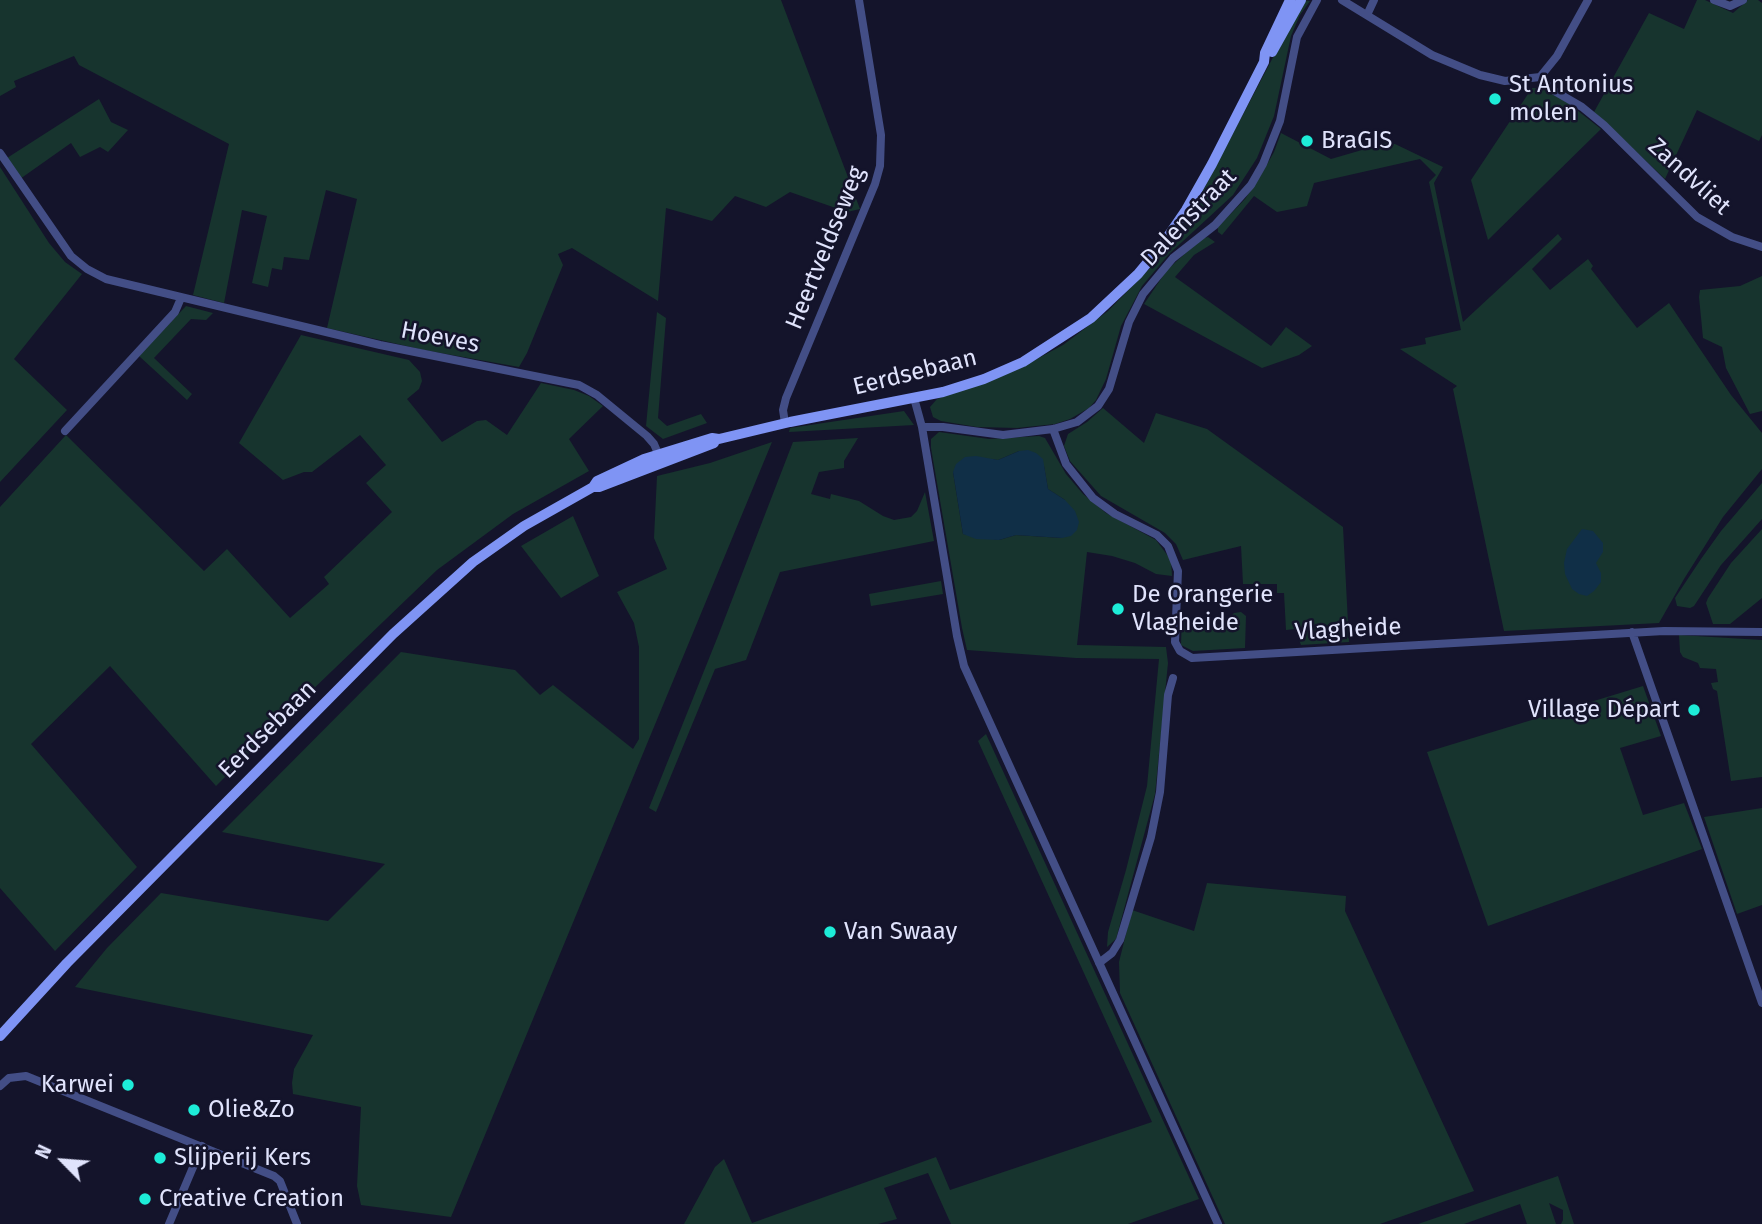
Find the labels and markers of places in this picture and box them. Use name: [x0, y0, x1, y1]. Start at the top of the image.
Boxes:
place label: St Antonius molen: [1509, 71, 1633, 127]
marker: St Antonius molen: [1487, 91, 1503, 107]
place label: BraGIS: [1321, 127, 1392, 155]
marker: BraGIS: [1299, 133, 1315, 149]
place label: De Orangerie Vlagheide: [1132, 581, 1273, 637]
marker: De Orangerie Vlagheide: [1110, 601, 1126, 617]
place label: Village Départ: [1528, 696, 1680, 724]
marker: Village Départ: [1686, 702, 1702, 718]
place label: Van Swaay: [844, 918, 957, 946]
marker: Van Swaay: [822, 924, 838, 940]
place label: Karwei: [41, 1071, 114, 1099]
marker: Karwei: [120, 1077, 136, 1093]
place label: Olie&Zo: [208, 1096, 295, 1124]
marker: Olie&Zo: [186, 1102, 202, 1118]
place label: Slijperij Kers: [174, 1144, 311, 1172]
marker: Slijperij Kers: [152, 1150, 168, 1166]
place label: Creative Creation: [159, 1185, 344, 1213]
marker: Creative Creation: [137, 1191, 153, 1207]

